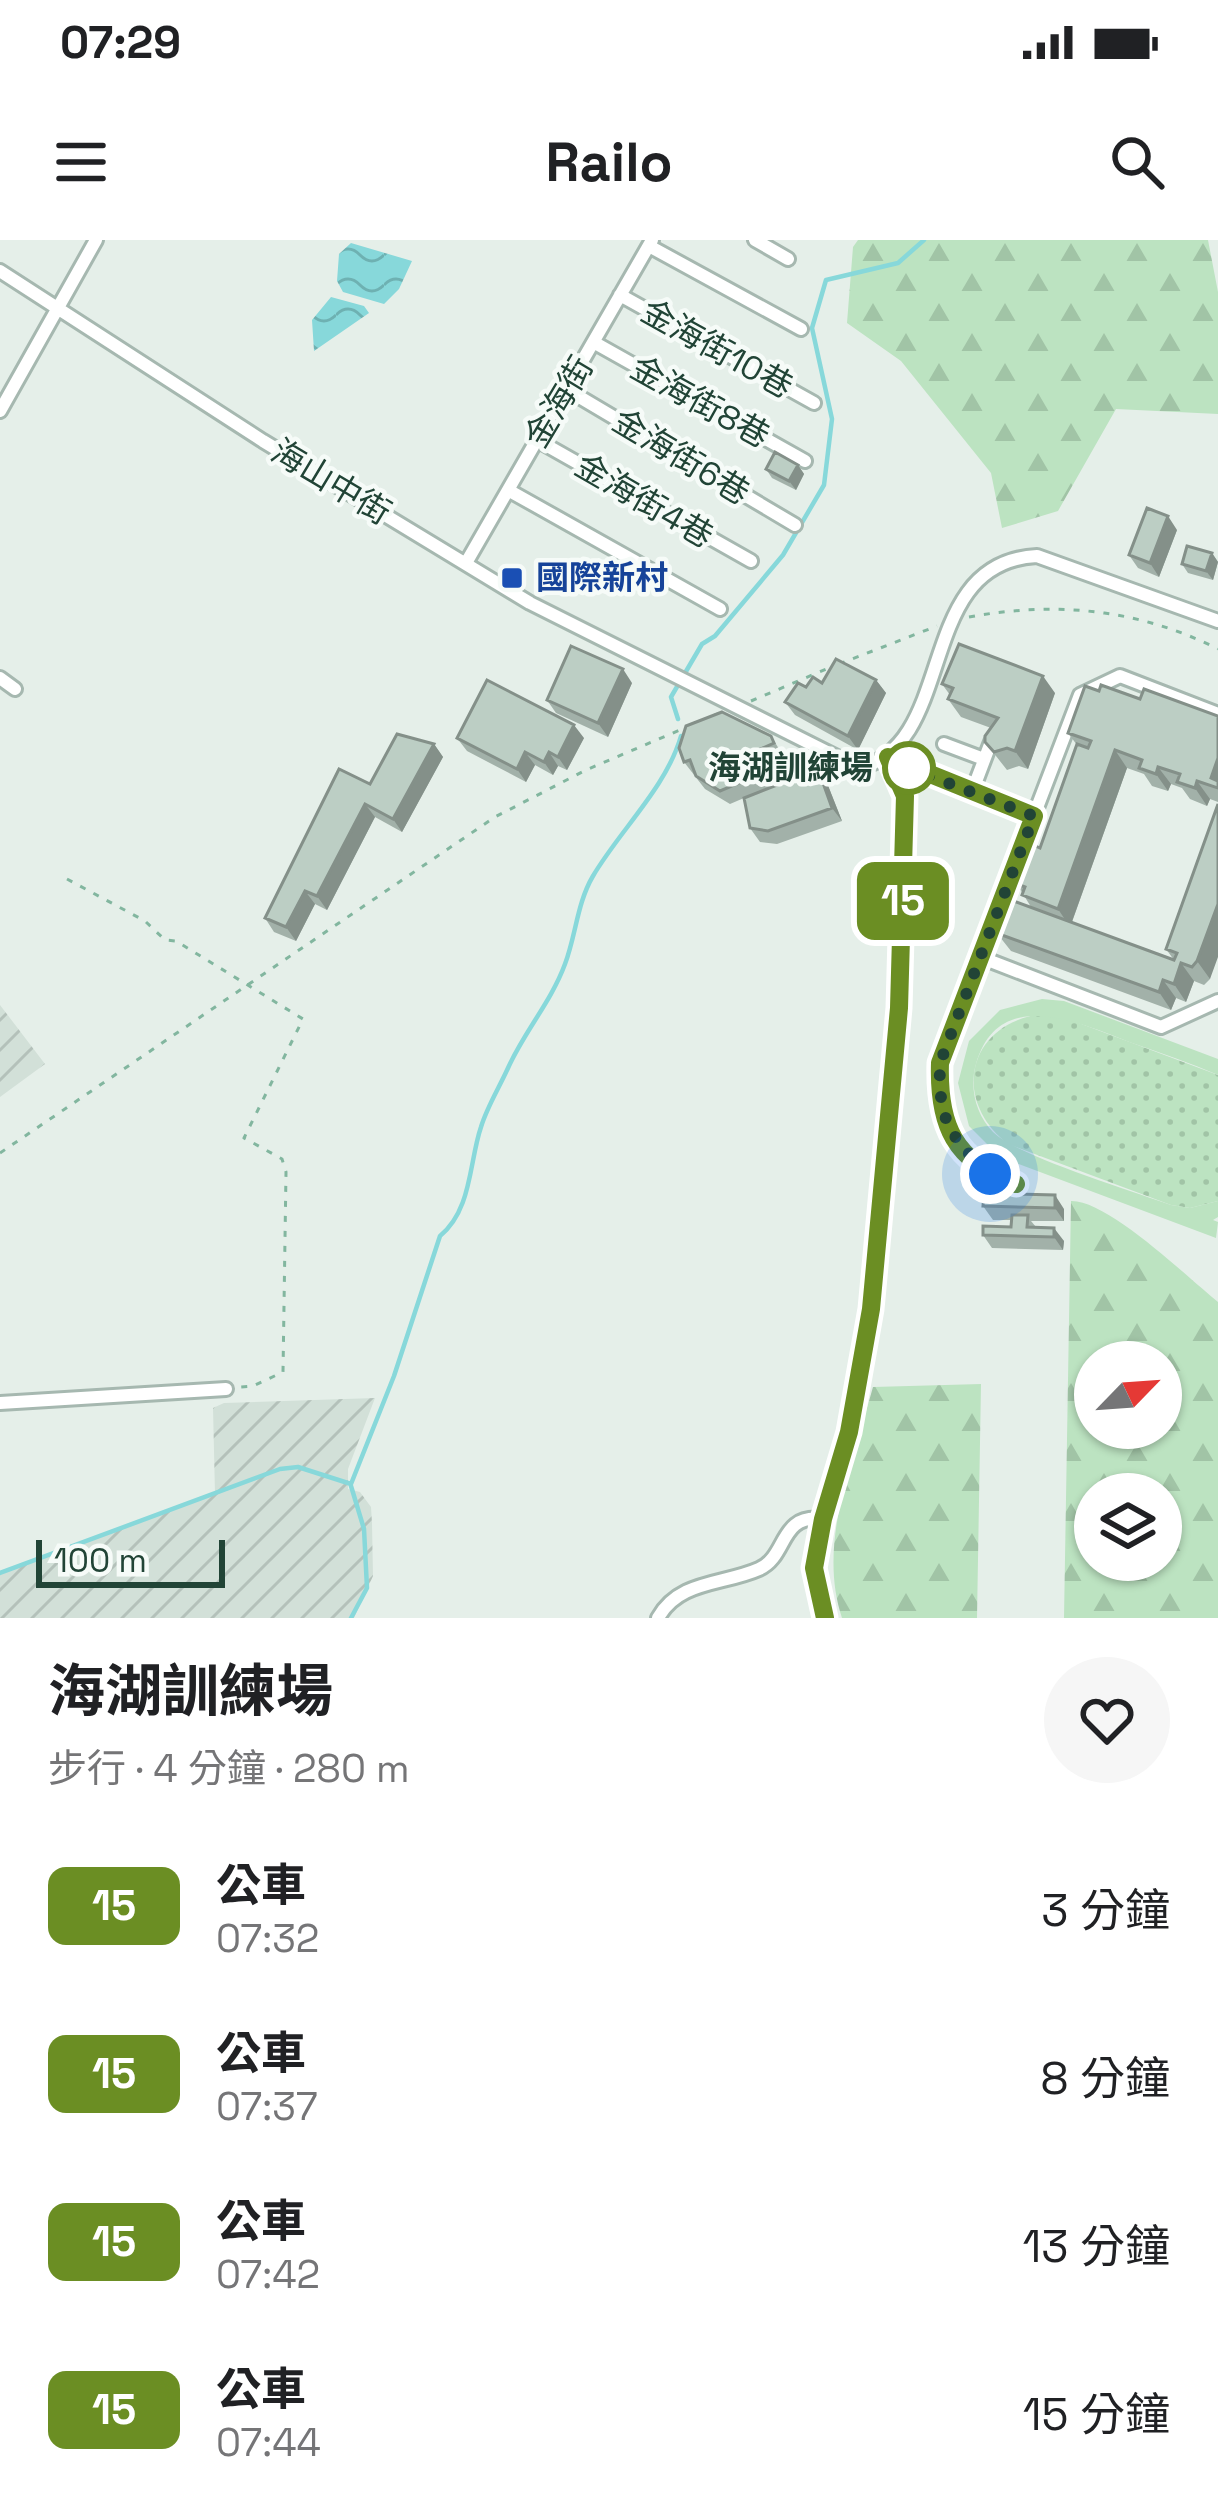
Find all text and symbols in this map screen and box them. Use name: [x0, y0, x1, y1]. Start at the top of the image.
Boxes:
text: 07:29: [60, 14, 181, 71]
text: Railo: [545, 128, 673, 197]
icon: menu: [48, 129, 114, 195]
icon: search: [1104, 129, 1170, 195]
street label: 金海街10巷: [634, 290, 800, 408]
street label: 金海街8巷: [623, 347, 777, 457]
street label: 金海街: [516, 349, 602, 455]
street label: 金海街6巷: [605, 400, 757, 514]
street label: 海山中街: [264, 430, 398, 534]
street label: 金海街4巷: [567, 445, 721, 557]
place label: 國際新村: [536, 557, 668, 599]
marker: 國際新村: [499, 565, 525, 591]
marker: 海湖訓練場: [884, 743, 934, 793]
place label: 海湖訓練場: [708, 747, 873, 789]
line badge: 15: [849, 862, 957, 940]
text: 15: [881, 874, 925, 927]
your location: [960, 1144, 1020, 1204]
north arrow: [1074, 1341, 1182, 1449]
map controls: [1074, 1341, 1182, 1581]
button: layers: [1074, 1473, 1182, 1581]
scale bar: [36, 1534, 225, 1587]
text: 100 m: [54, 1540, 147, 1582]
text: 海湖訓練場: [48, 1655, 333, 1728]
button: heart: [1044, 1657, 1170, 1783]
text: 步行 · 4 分鐘 · 280 m: [48, 1744, 409, 1793]
text: 公車: [216, 1857, 306, 1914]
text: 15: [92, 1879, 136, 1932]
text: 3 分鐘: [1041, 1882, 1170, 1939]
text: 07:32: [216, 1914, 319, 1963]
text: 公車: [216, 2025, 306, 2082]
text: 15: [92, 2047, 136, 2100]
text: 8 分鐘: [1040, 2050, 1170, 2107]
text: 07:37: [216, 2082, 318, 2131]
text: 公車: [216, 2193, 306, 2250]
text: 15: [92, 2215, 136, 2268]
text: 13 分鐘: [1022, 2218, 1170, 2275]
text: 07:42: [216, 2250, 320, 2299]
text: 公車: [216, 2361, 306, 2418]
text: 15: [92, 2383, 136, 2436]
text: 15 分鐘: [1023, 2386, 1170, 2443]
text: 07:44: [216, 2418, 321, 2467]

